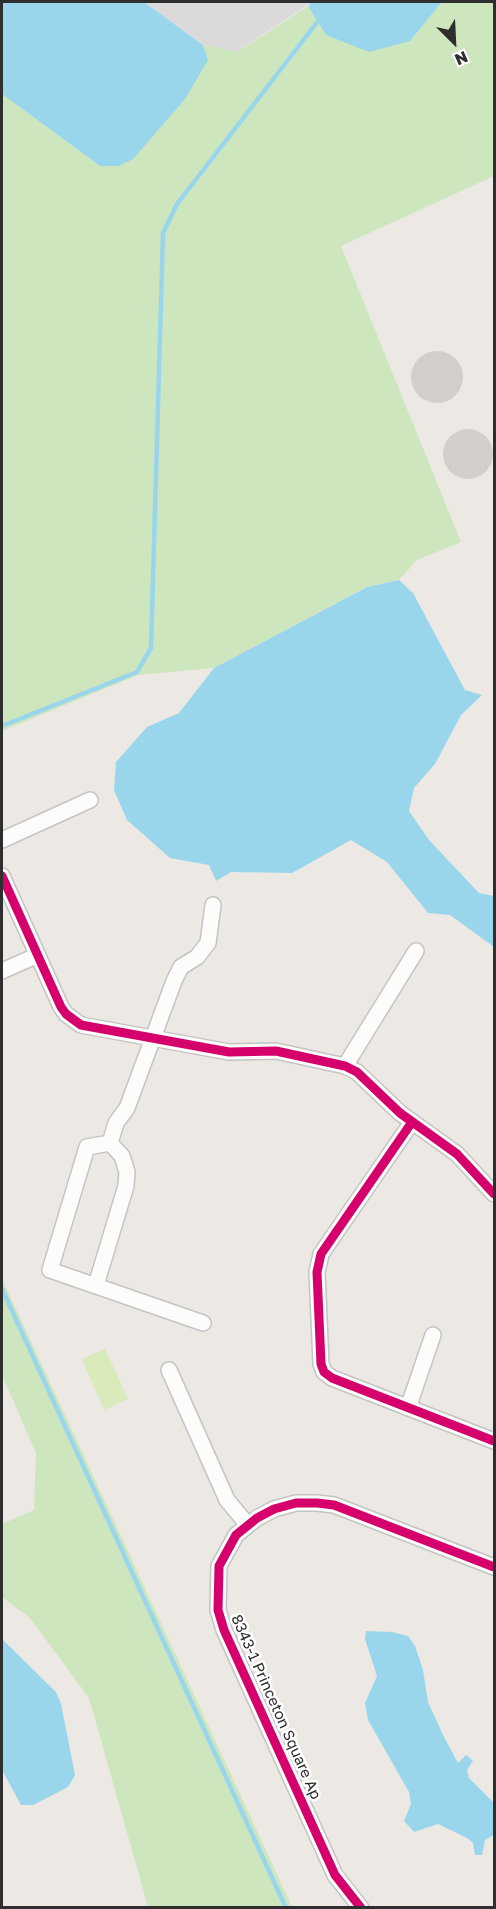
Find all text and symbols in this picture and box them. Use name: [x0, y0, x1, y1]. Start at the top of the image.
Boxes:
north arrow: [424, 12, 484, 72]
text: N: [452, 47, 471, 70]
street label: 8343-1 Princeton Square Ap: [227, 1612, 325, 1802]

